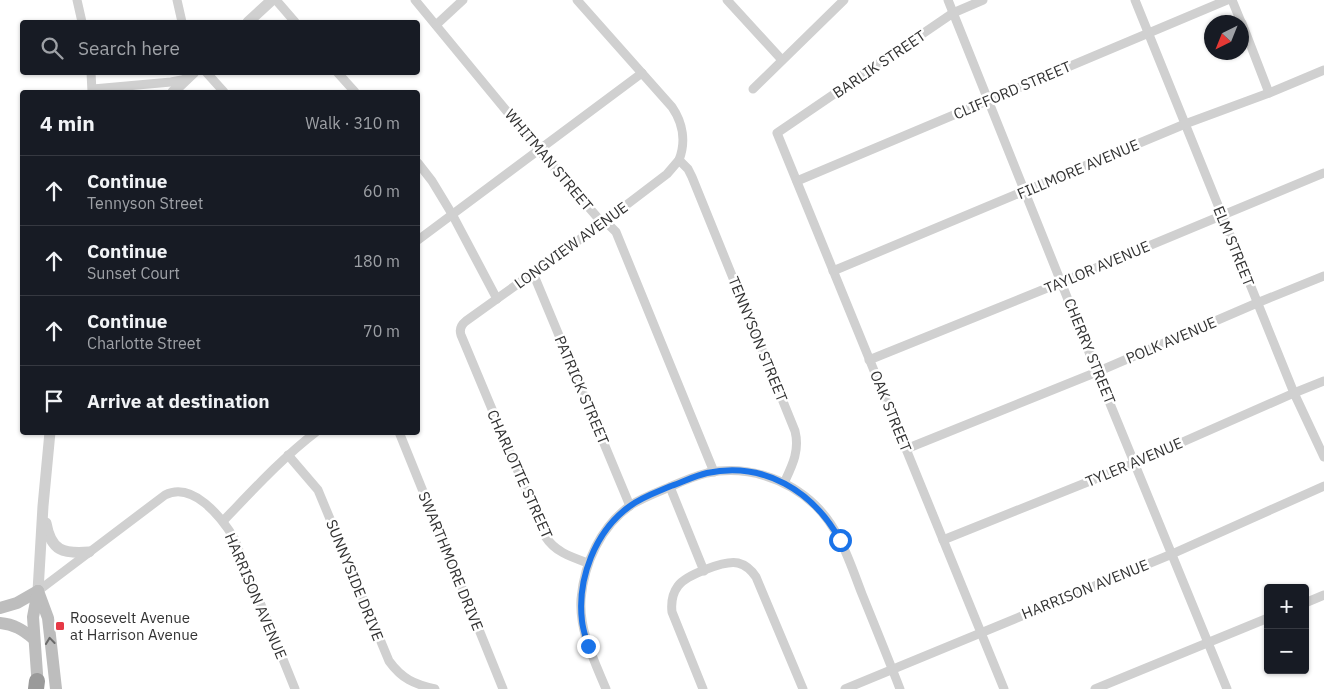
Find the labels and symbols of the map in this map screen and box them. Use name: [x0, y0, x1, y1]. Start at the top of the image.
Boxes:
north arrow: [1204, 15, 1249, 60]
street label: BARLIK STREET: [829, 26, 930, 102]
street label: CLIFFORD STREET: [950, 56, 1074, 123]
street label: WHITMAN STREET: [501, 105, 597, 215]
street label: FILLMORE AVENUE: [1014, 135, 1142, 203]
street label: LONGVIEW AVENUE: [511, 197, 631, 293]
street label: ELM STREET: [1209, 203, 1259, 289]
street label: TAYLOR AVENUE: [1041, 236, 1153, 298]
street label: TENNYSON STREET: [724, 274, 792, 405]
street label: CHERRY STREET: [1060, 295, 1120, 407]
street label: POLK AVENUE: [1123, 312, 1219, 368]
street label: PATRICK STREET: [551, 333, 614, 448]
street label: OAK STREET: [866, 368, 916, 455]
street label: CHARLOTTE STREET: [483, 407, 557, 542]
street label: TYLER AVENUE: [1083, 433, 1185, 491]
street label: SWARTHMORE DRIVE: [414, 489, 488, 633]
street label: SUNNYSIDE DRIVE: [322, 517, 388, 643]
route start: [829, 529, 852, 552]
street label: HARRISON AVENUE: [221, 530, 291, 662]
street label: HARRISON AVENUE: [1019, 555, 1151, 623]
place label: Roosevelt Avenue at Harrison Avenue: [70, 608, 198, 644]
marker: Roosevelt Avenue at Harrison Avenue: [54, 620, 66, 632]
route end: [577, 635, 600, 658]
one-way arrow: [45, 636, 56, 644]

